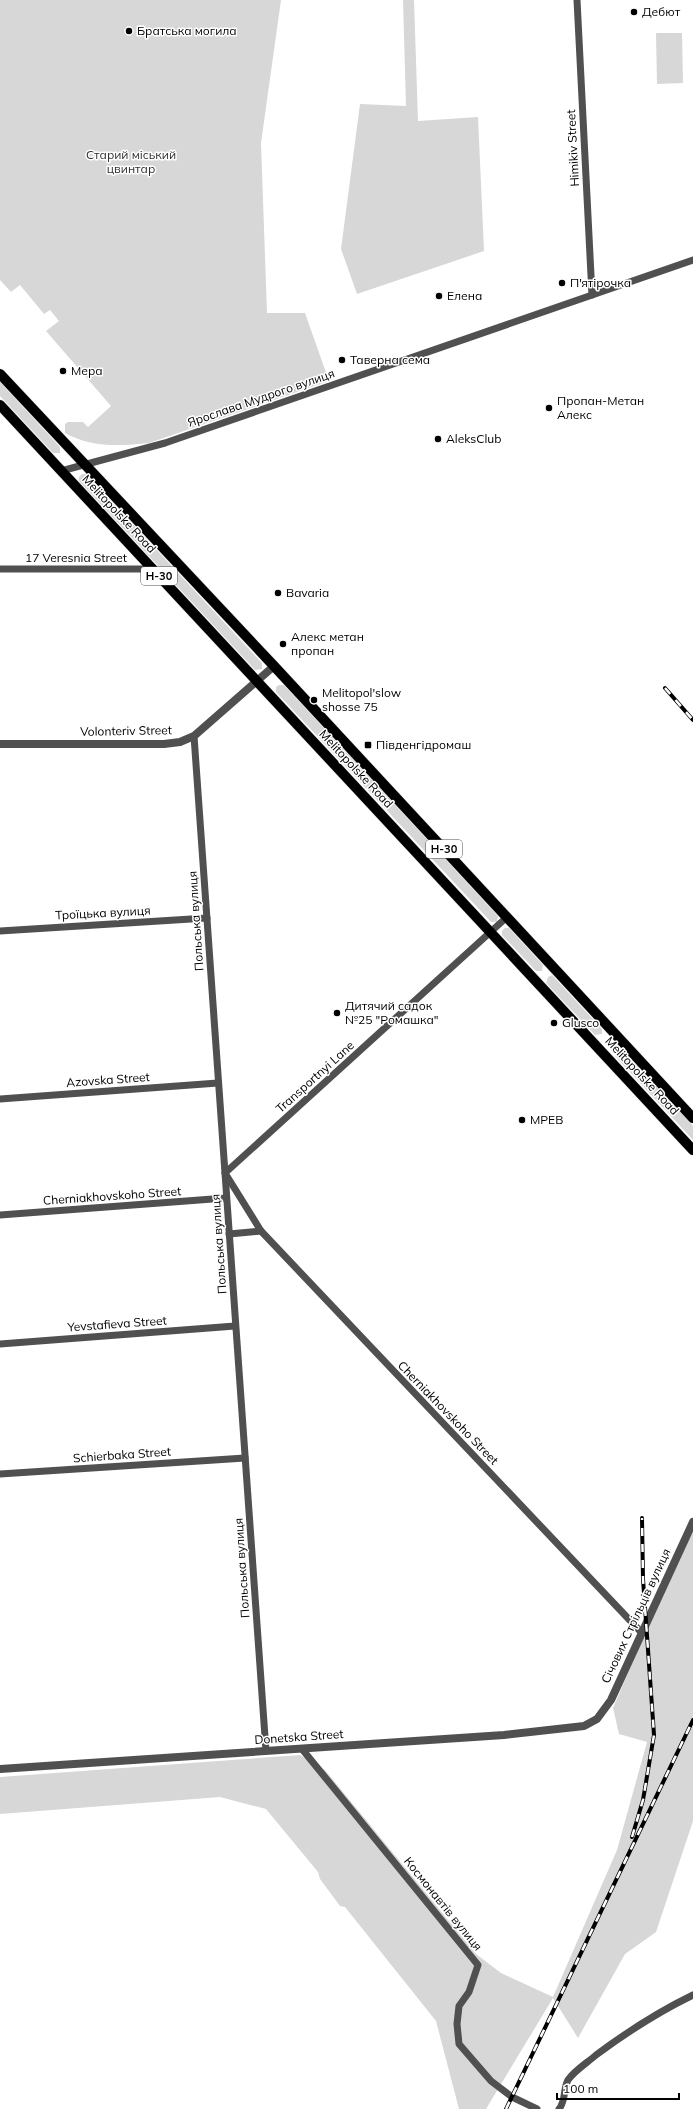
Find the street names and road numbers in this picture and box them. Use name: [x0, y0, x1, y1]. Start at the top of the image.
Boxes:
street label: Himikiv Street: [563, 109, 582, 187]
street label: Ярослава Мудрого вулиця: [185, 365, 336, 430]
street label: Melitopolske Road: [79, 471, 159, 556]
street label: 17 Veresnia Street: [25, 550, 127, 565]
road number: Н-30: [141, 567, 177, 585]
street label: Volonteriv Street: [80, 722, 172, 739]
street label: Melitopolske Road: [316, 726, 396, 811]
road number: Н-30: [426, 840, 462, 858]
street label: Польська вулиця: [185, 871, 206, 972]
street label: Троїцька вулиця: [55, 903, 151, 922]
street label: Melitopolske Road: [602, 1033, 682, 1118]
street label: Transportnyi Lane: [272, 1037, 357, 1116]
street label: Azovska Street: [66, 1069, 150, 1090]
street label: Cherniakhovskoho Street: [42, 1183, 182, 1208]
street label: Польська вулиця: [208, 1194, 229, 1295]
street label: Yevstafieva Street: [66, 1313, 167, 1335]
street label: Cherniakhovskoho Street: [395, 1358, 502, 1468]
street label: Schierbaka Street: [72, 1444, 171, 1465]
street label: Польська вулиця: [231, 1518, 252, 1619]
street label: Січових Стрільців вулиця: [598, 1546, 673, 1686]
street label: Donetska Street: [254, 1726, 344, 1747]
street label: Космонавтів вулиця: [401, 1854, 486, 1954]

